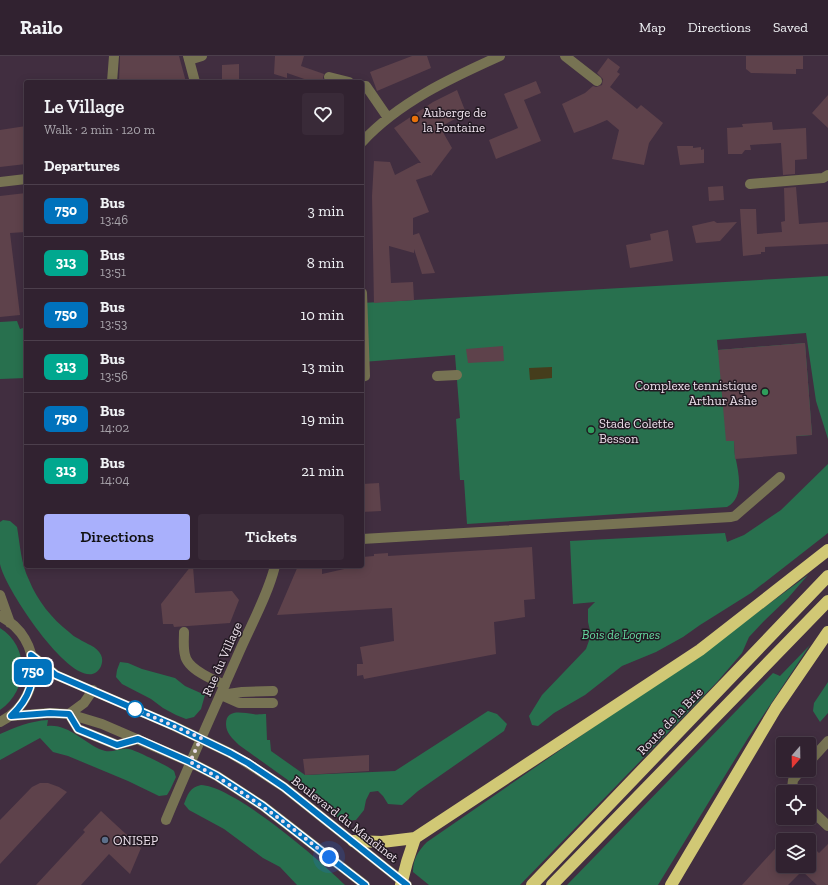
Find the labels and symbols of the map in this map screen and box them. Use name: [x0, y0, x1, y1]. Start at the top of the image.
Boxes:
place label: Auberge de la Fontaine: [423, 105, 486, 135]
marker: Auberge de la Fontaine: [410, 114, 420, 124]
place label: Complexe tennistique Arthur Ashe: [635, 378, 757, 408]
marker: Complexe tennistique Arthur Ashe: [760, 387, 770, 397]
place label: Stade Colette Besson: [599, 416, 674, 446]
marker: Stade Colette Besson: [586, 425, 596, 435]
street label: Rue du Village: [199, 620, 245, 698]
park label: Bois de Lognes: [582, 627, 660, 642]
line badge: 750: [10, 659, 56, 685]
street label: Route de la Brie: [634, 684, 706, 758]
unlabelled marker: [126, 700, 144, 718]
north arrow: [776, 737, 816, 777]
street label: Boulevard du Mandinet: [289, 773, 401, 865]
place label: ONISEP: [113, 833, 159, 848]
marker: ONISEP: [100, 835, 110, 845]
your location: [319, 847, 339, 867]

